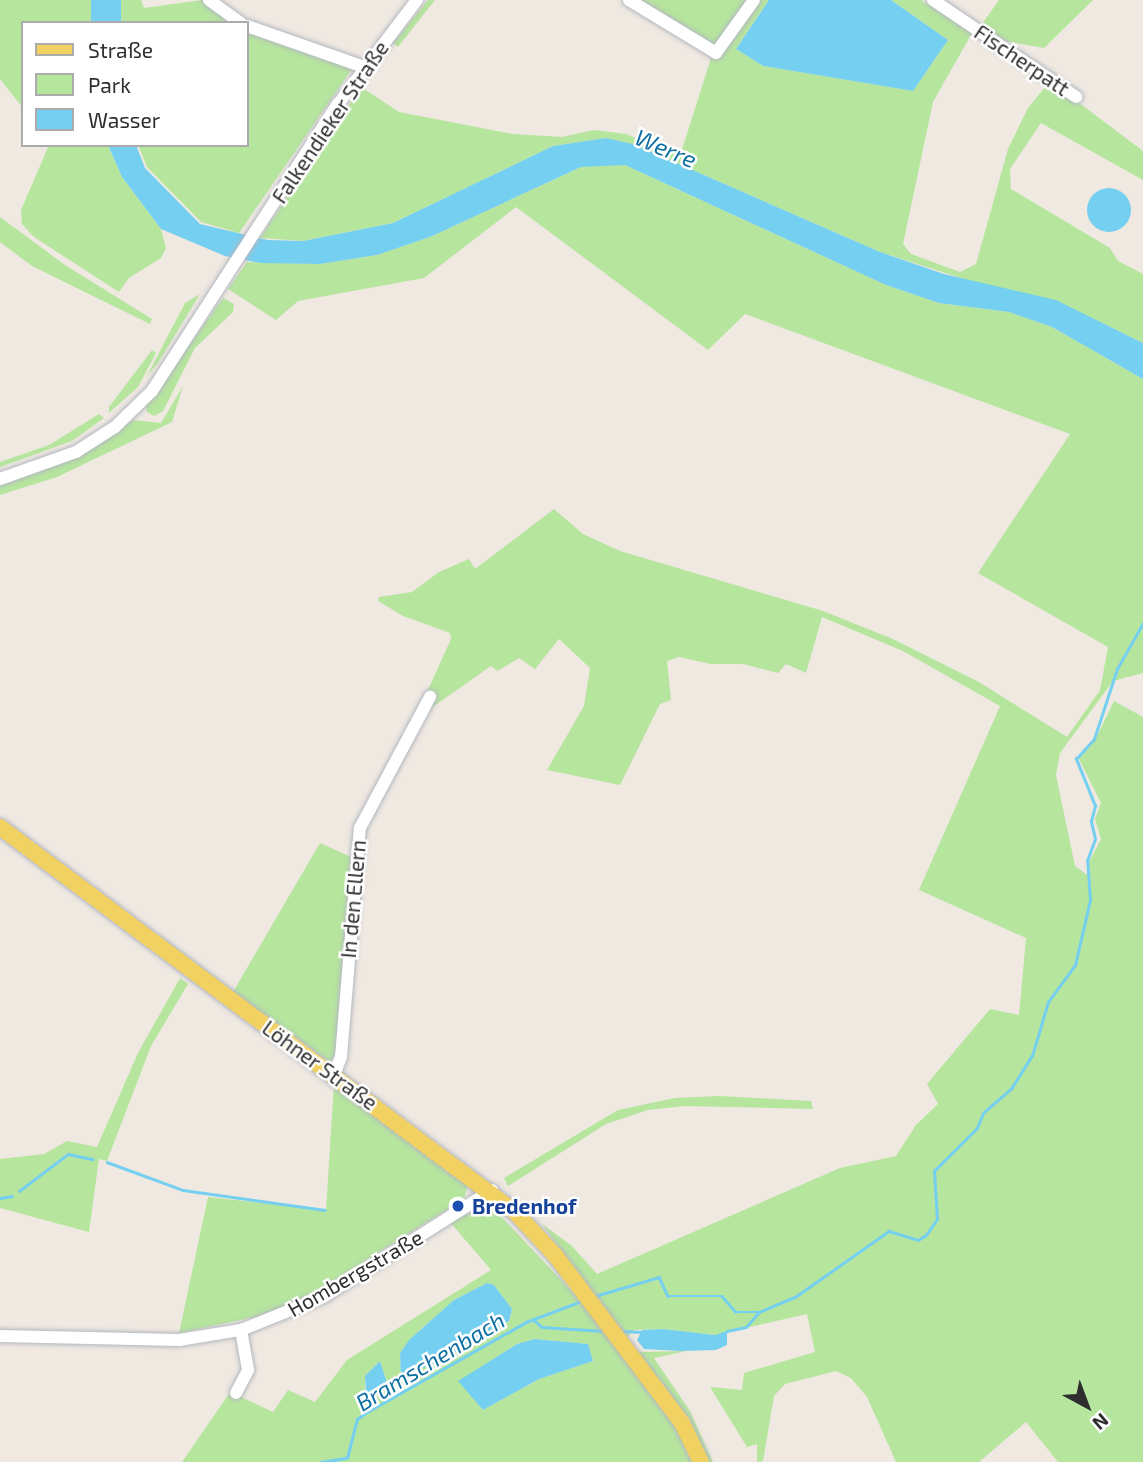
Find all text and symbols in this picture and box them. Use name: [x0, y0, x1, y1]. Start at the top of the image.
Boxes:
street label: Fischerpatt: [970, 19, 1074, 101]
legend: [21, 21, 248, 147]
street label: Falkendieker Straße: [266, 36, 394, 208]
text: Straße: [88, 37, 153, 62]
text: Park: [88, 72, 131, 97]
text: Wasser: [88, 107, 160, 132]
water label: Werre: [631, 123, 701, 173]
street label: In den Ellern: [335, 839, 371, 959]
street label: Löhner Straße: [257, 1015, 383, 1115]
place label: Bredenhof: [472, 1193, 577, 1219]
marker: Bredenhof: [450, 1198, 466, 1214]
street label: Hombergstraße: [283, 1224, 427, 1322]
water label: Bramschenbach: [351, 1306, 509, 1416]
north arrow: [1052, 1371, 1122, 1441]
text: N: [1088, 1409, 1114, 1435]

